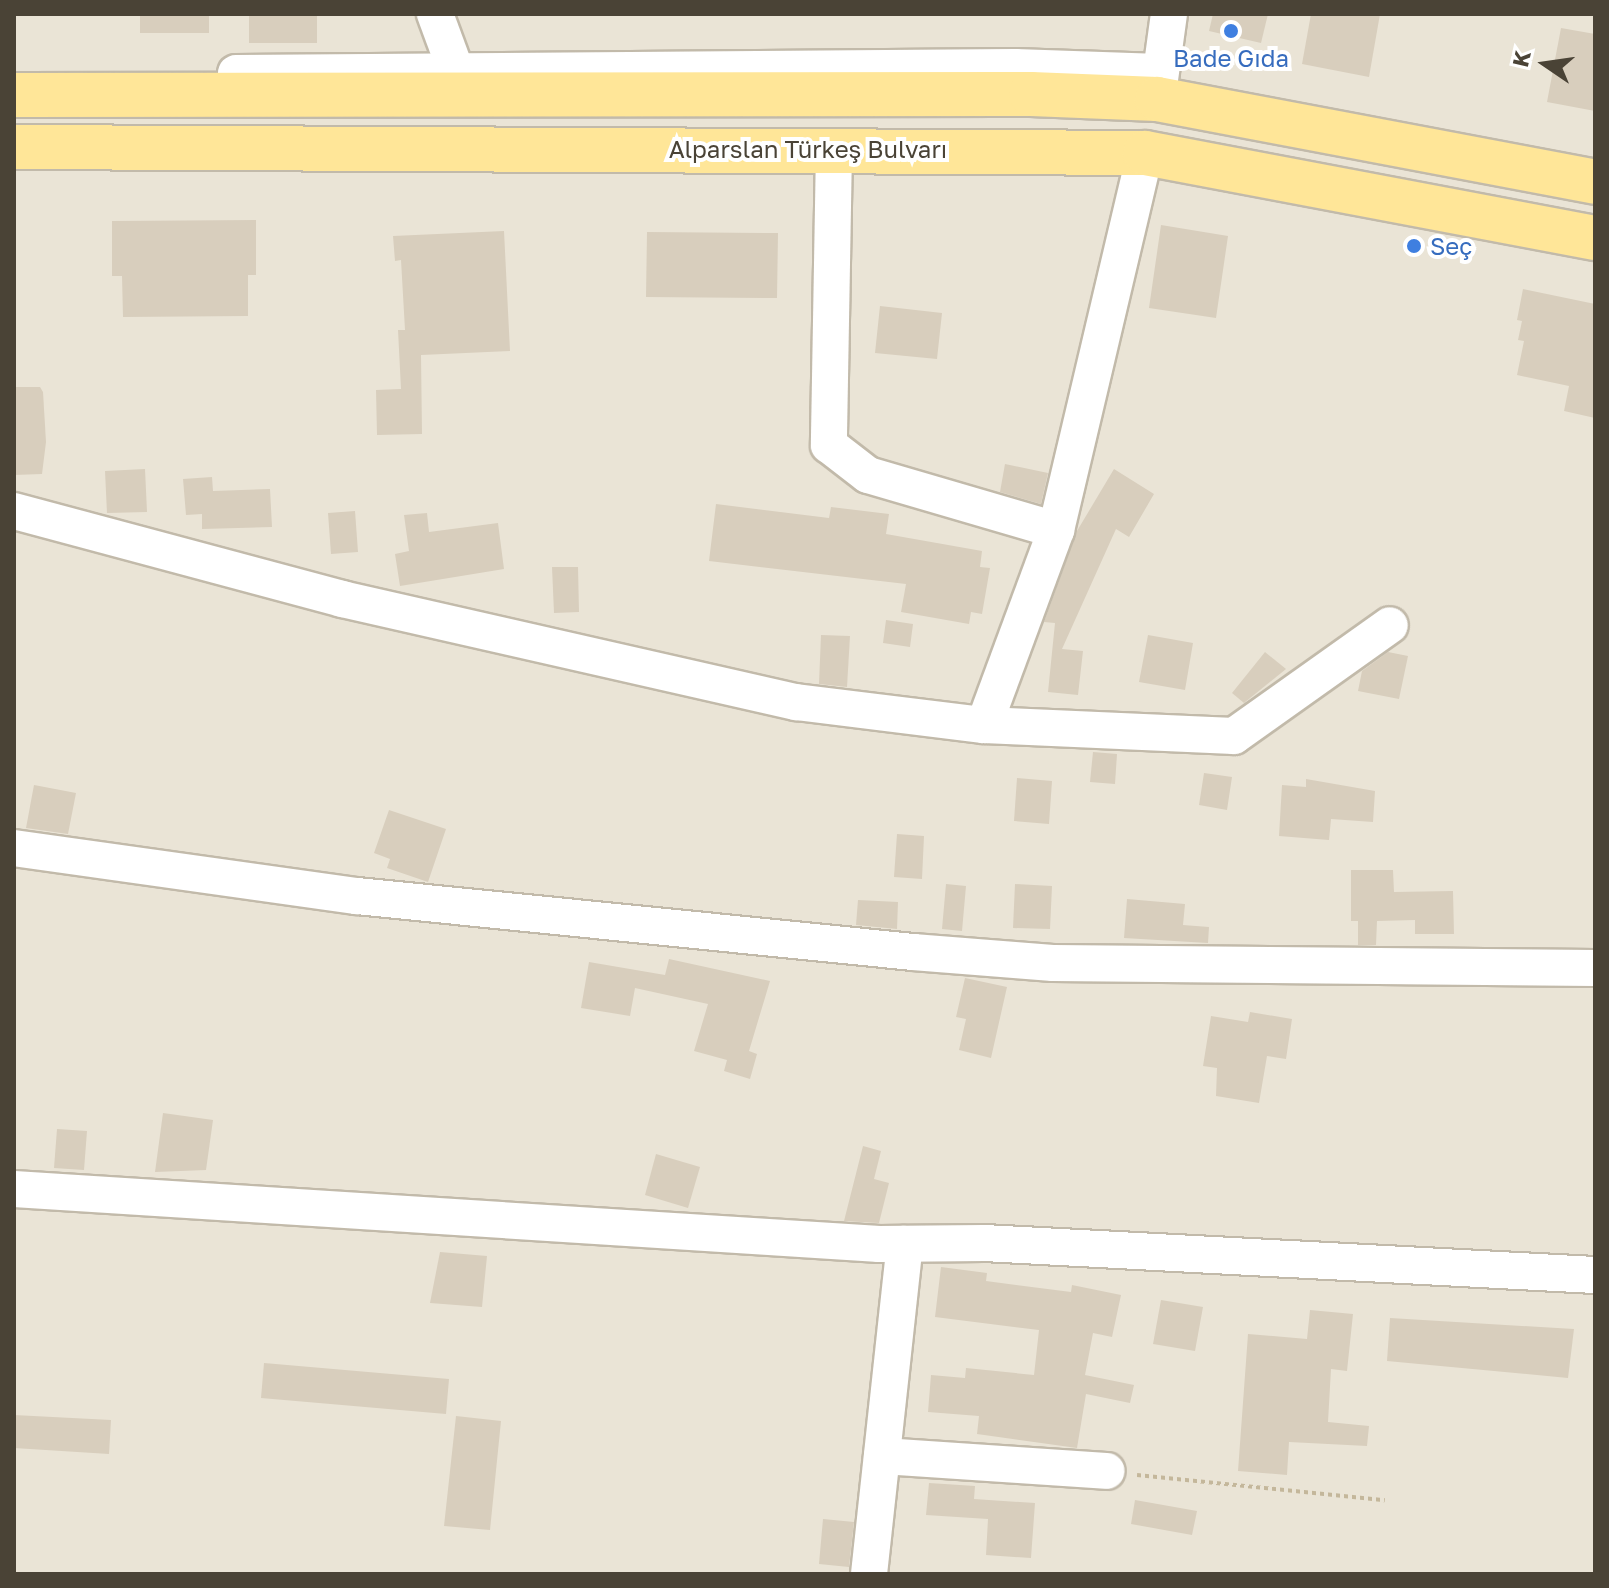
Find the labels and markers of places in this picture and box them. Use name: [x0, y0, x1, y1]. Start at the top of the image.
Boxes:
marker: Bade Gıda: [1222, 22, 1240, 40]
place label: Bade Gıda: [1173, 44, 1289, 72]
place label: Seç: [1430, 232, 1472, 260]
marker: Seç: [1405, 237, 1423, 255]

